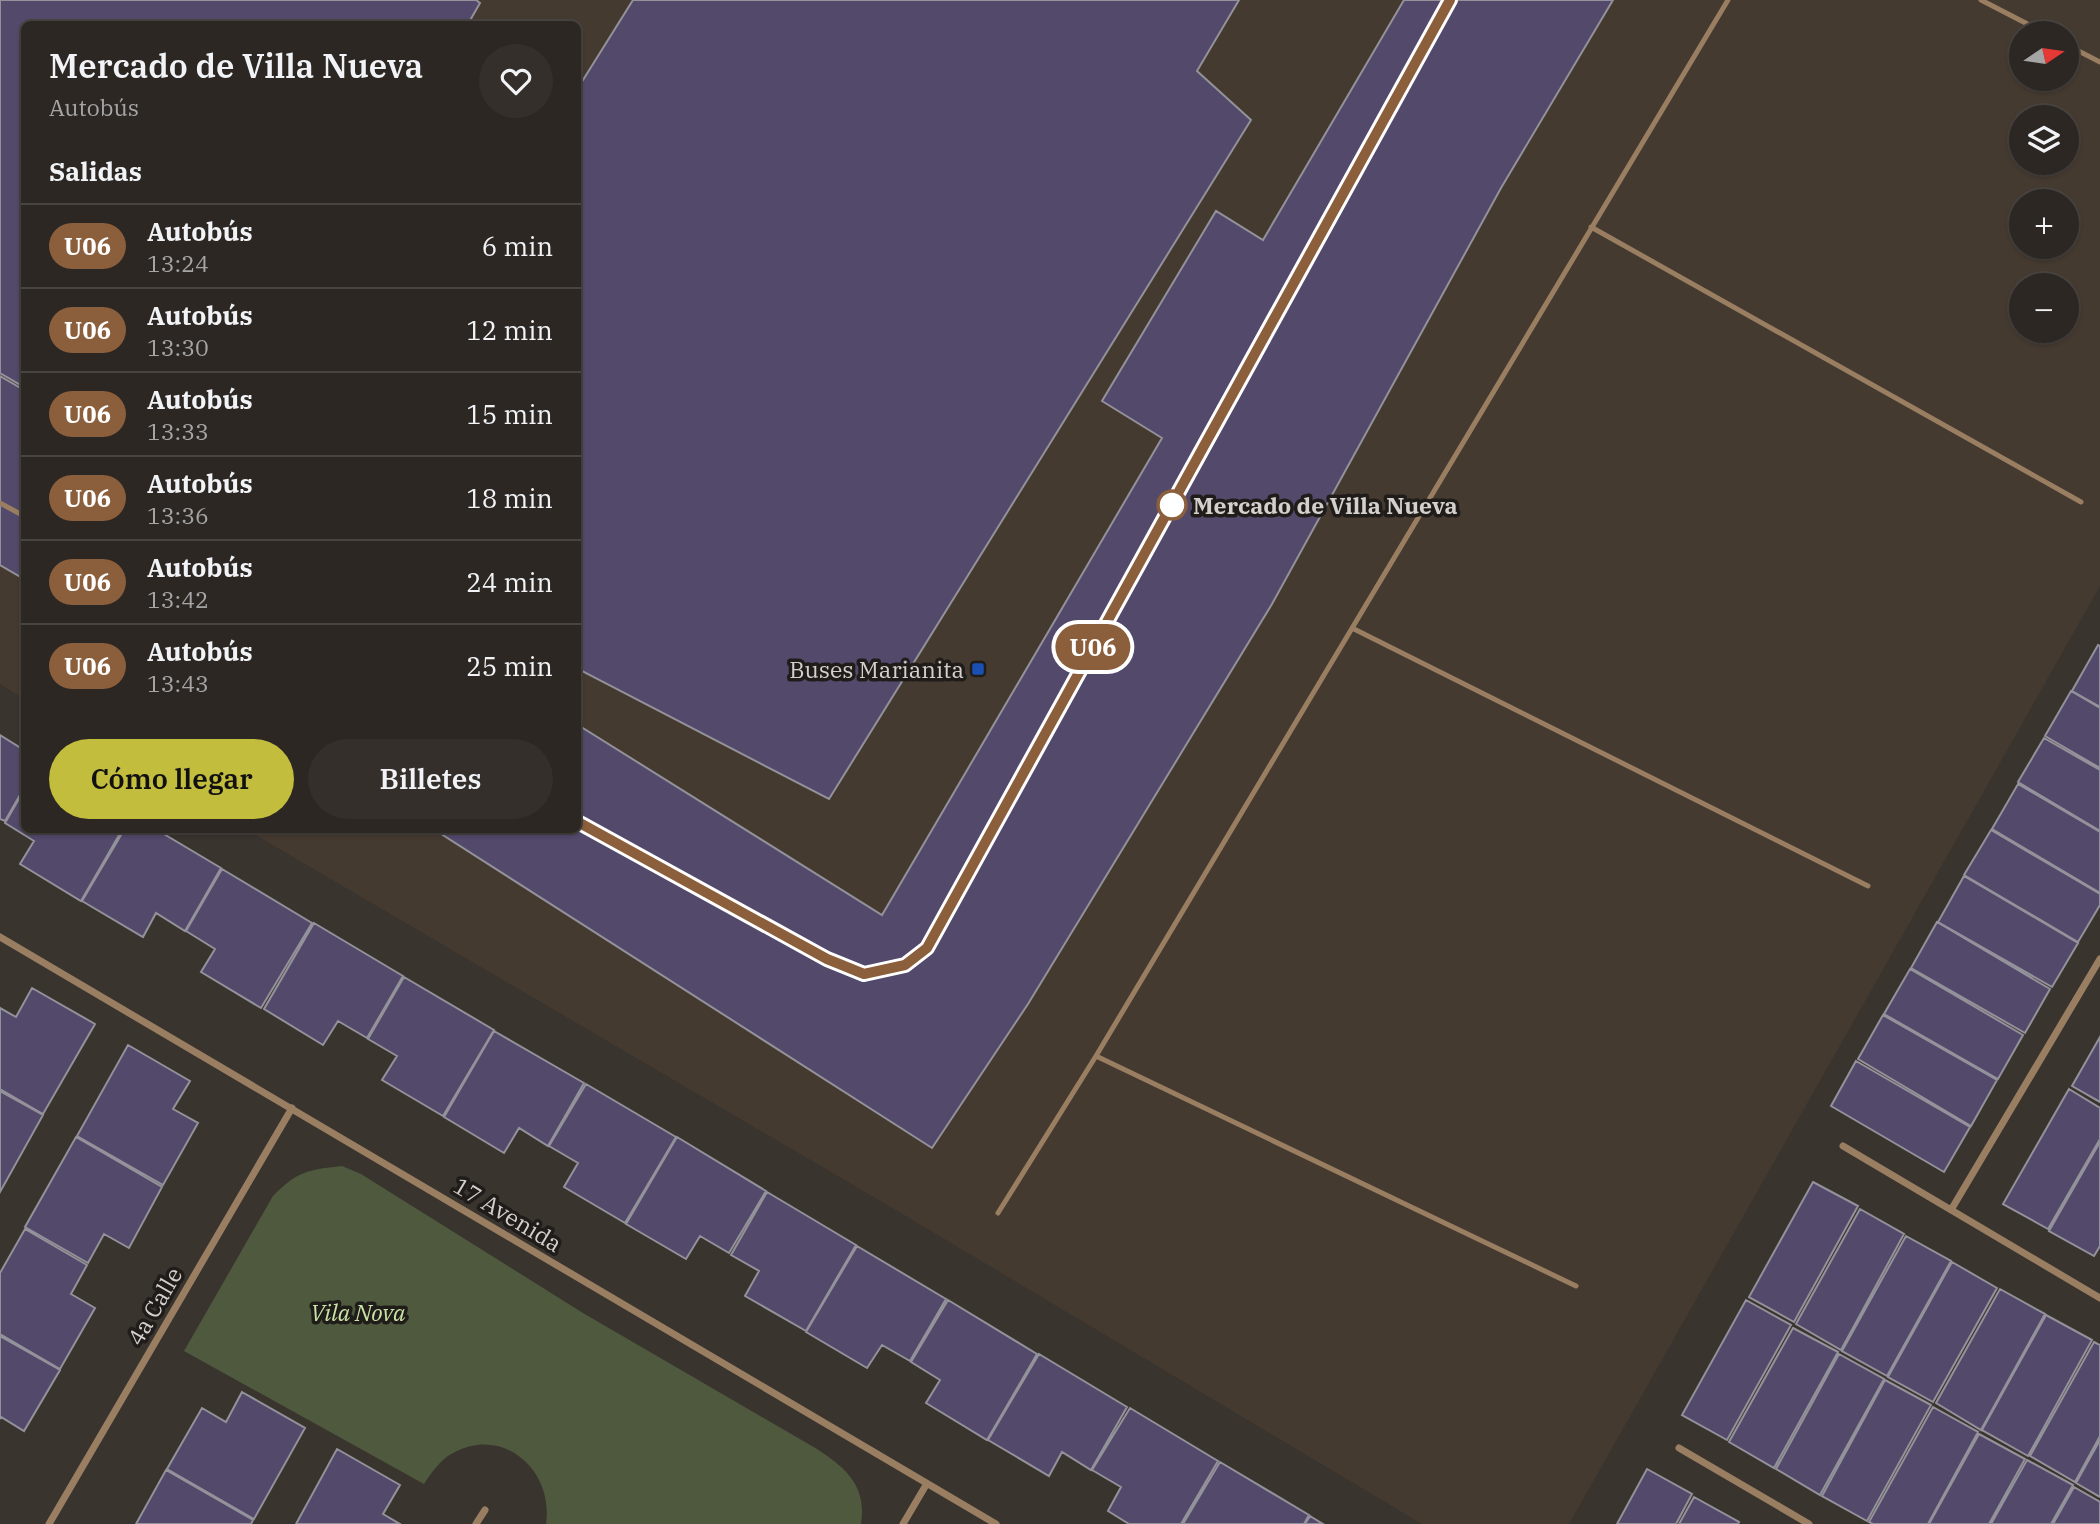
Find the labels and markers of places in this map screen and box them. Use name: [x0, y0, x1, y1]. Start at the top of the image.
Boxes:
marker: Mercado de Villa Nueva: [1157, 490, 1187, 520]
place label: Mercado de Villa Nueva: [1193, 490, 1458, 520]
place label: Buses Marianita: [789, 654, 964, 684]
marker: Buses Marianita: [970, 661, 986, 677]

